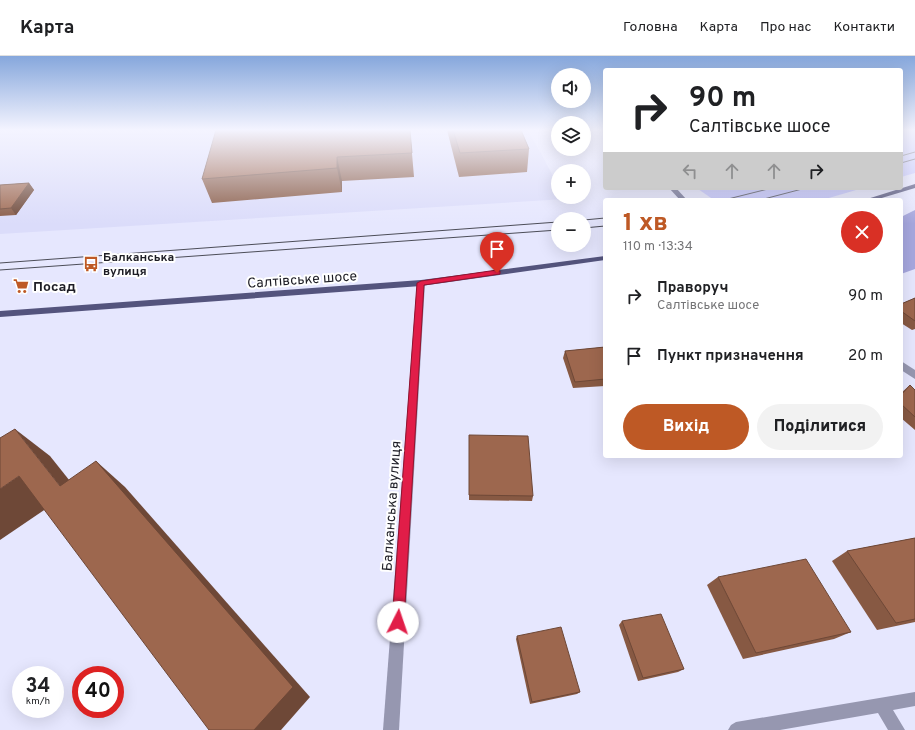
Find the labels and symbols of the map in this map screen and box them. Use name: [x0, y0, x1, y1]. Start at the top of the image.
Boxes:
pin: [480, 232, 514, 273]
place label: Балканська вулиця: [103, 250, 174, 280]
bus stop icon: Балканська вулиця: [82, 255, 100, 273]
street label: Салтівське шосе: [247, 268, 358, 293]
supermarket icon: Посад: [12, 277, 30, 295]
place label: Посад: [33, 279, 76, 296]
street label: Балканська вулиця: [379, 440, 406, 572]
position arrow: [377, 601, 419, 643]
speed limit sign: 40: [72, 666, 124, 718]

